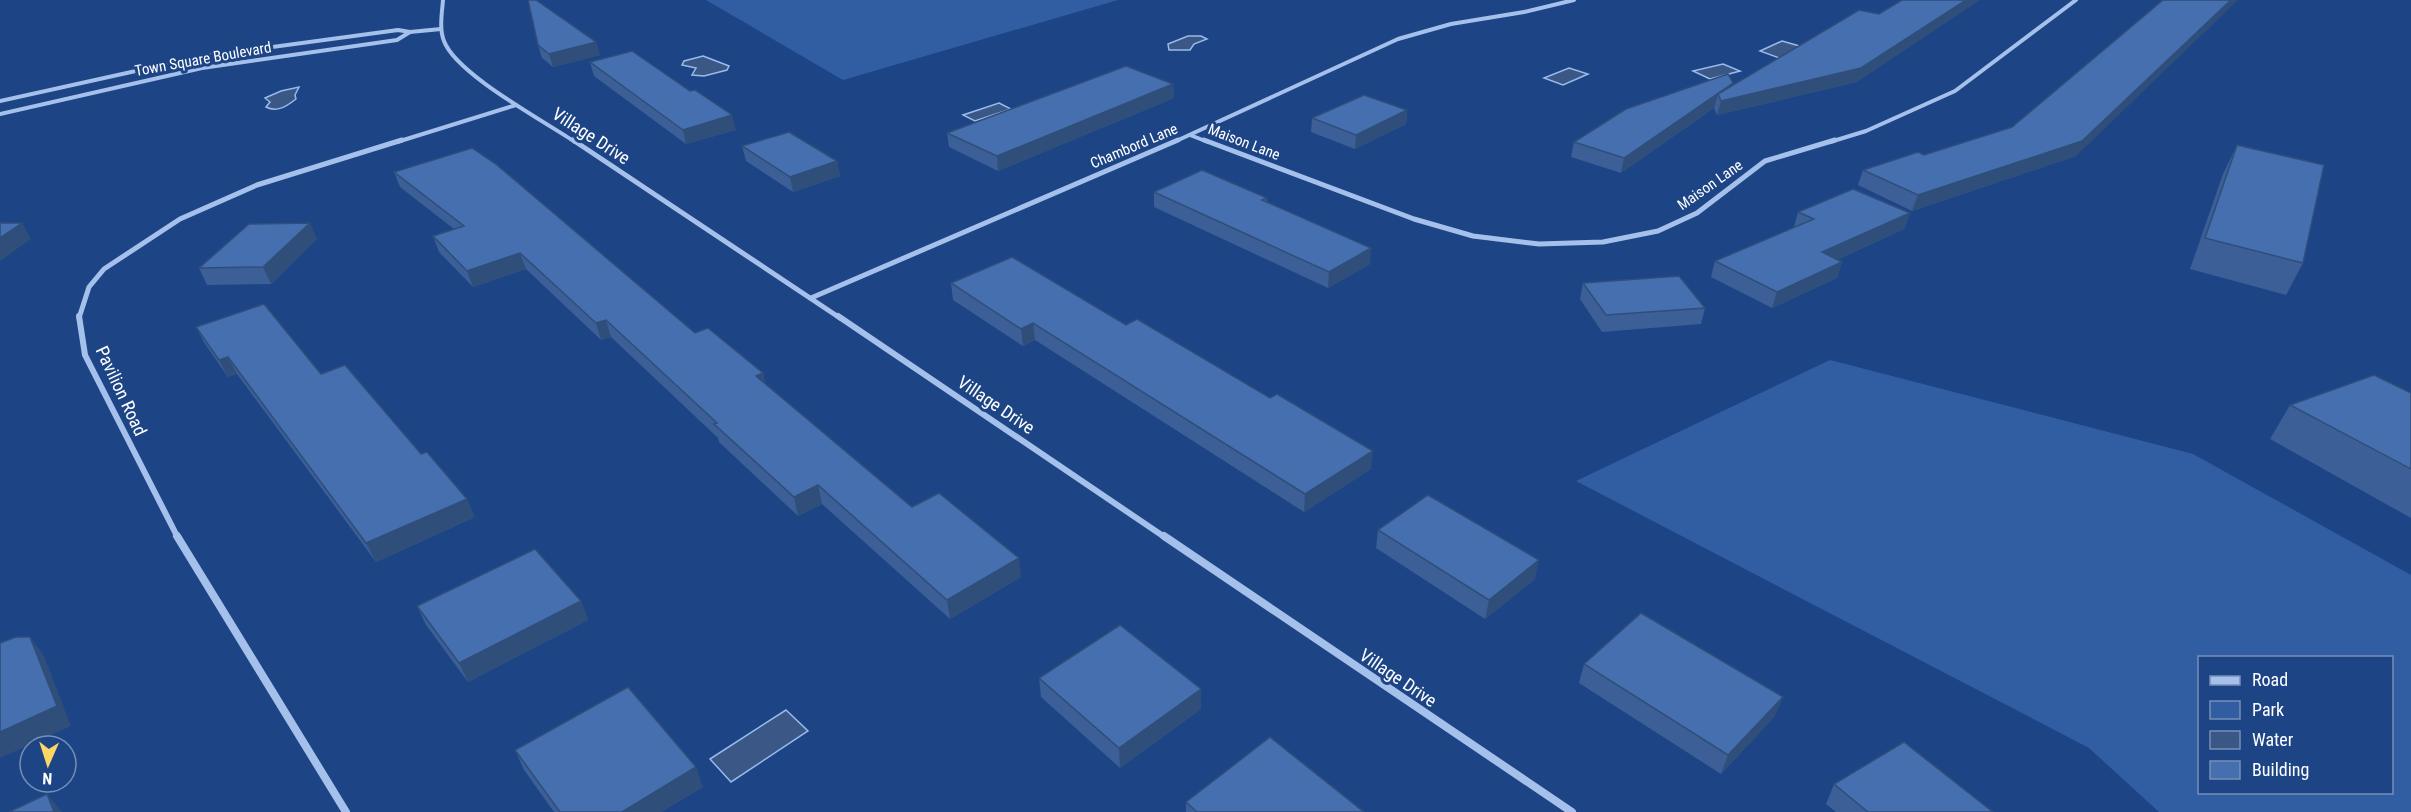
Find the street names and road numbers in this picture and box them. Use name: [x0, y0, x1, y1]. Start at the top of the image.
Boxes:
street label: Town Square Boulevard: [133, 38, 273, 80]
street label: Village Drive: [548, 103, 634, 168]
street label: Chambord Lane: [1088, 120, 1180, 172]
street label: Maison Lane: [1205, 120, 1283, 164]
street label: Maison Lane: [1674, 156, 1746, 214]
street label: Pavilion Road: [92, 343, 151, 439]
street label: Village Drive: [954, 371, 1039, 438]
street label: Village Drive: [1356, 644, 1441, 711]

